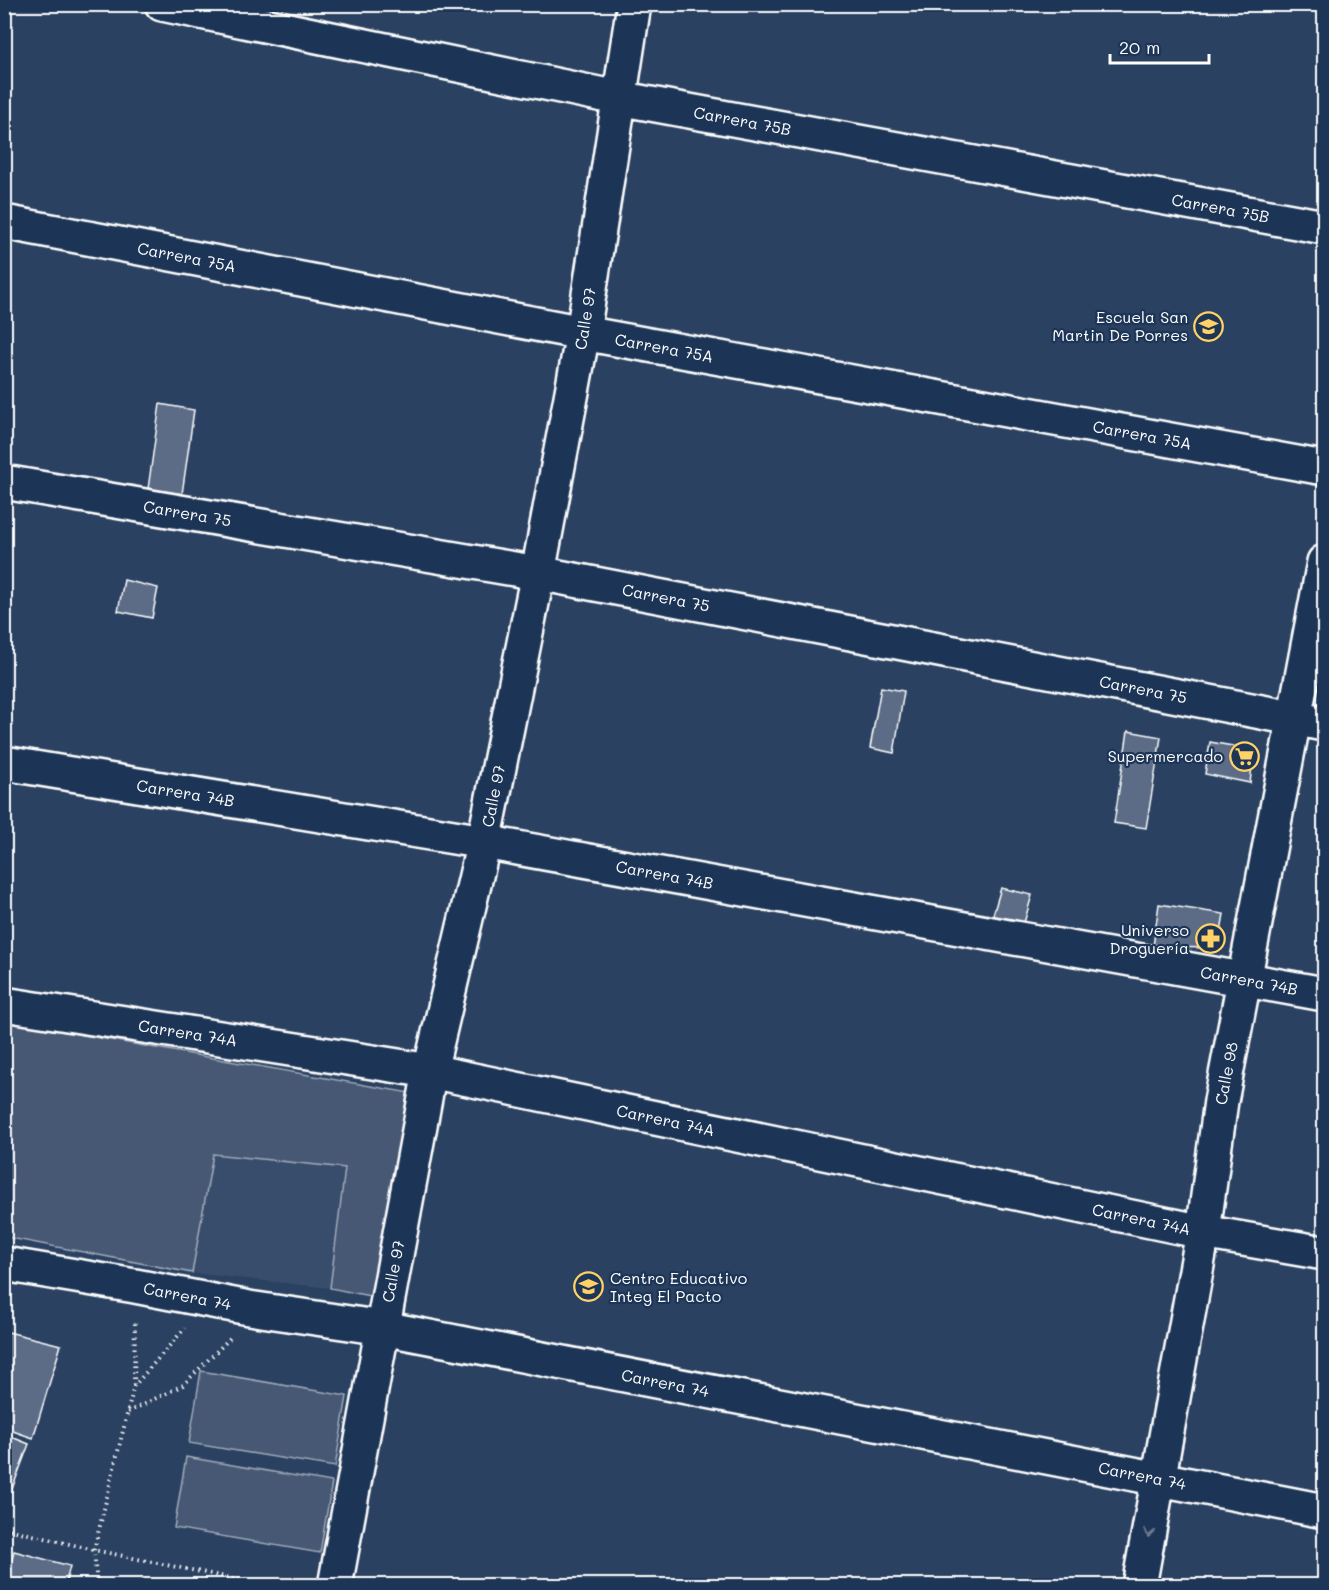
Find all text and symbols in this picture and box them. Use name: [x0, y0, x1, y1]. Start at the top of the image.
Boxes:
scale bar: [1110, 27, 1209, 65]
text: 20 m: [1119, 35, 1160, 59]
street label: Carrera 75B: [692, 101, 793, 139]
street label: Carrera 75B: [1170, 188, 1271, 227]
street label: Carrera 75A: [136, 237, 238, 276]
street label: Calle 97: [569, 286, 600, 352]
place label: Escuela San Martin De Porres: [1052, 306, 1188, 345]
school or university icon: Escuela San Martin De Porres: [1193, 310, 1225, 342]
street label: Carrera 75A: [613, 328, 715, 367]
street label: Carrera 75A: [1091, 415, 1193, 454]
street label: Carrera 75: [142, 495, 233, 531]
street label: Carrera 75: [620, 578, 712, 616]
street label: Carrera 75: [1098, 670, 1189, 707]
supermarket icon: Supermercado: [1228, 740, 1260, 772]
place label: Supermercado: [1108, 745, 1223, 766]
street label: Calle 97: [476, 763, 509, 829]
street label: Carrera 74B: [135, 774, 236, 811]
street label: Carrera 74B: [614, 855, 715, 893]
place label: Universo Droguería: [1110, 919, 1189, 958]
pharmacy icon: Universo Droguería: [1194, 923, 1226, 955]
street label: Carrera 74B: [1199, 961, 1300, 999]
street label: Carrera 74A: [137, 1014, 239, 1051]
street label: Calle 98: [1209, 1040, 1242, 1107]
street label: Carrera 74A: [615, 1099, 717, 1140]
street label: Carrera 74A: [1091, 1198, 1193, 1239]
street label: Calle 97: [377, 1238, 409, 1304]
place label: Centro Educativo Integ El Pacto: [610, 1267, 747, 1306]
school or university icon: Centro Educativo Integ El Pacto: [573, 1271, 605, 1303]
street label: Carrera 74: [142, 1277, 233, 1314]
street label: Carrera 74: [620, 1364, 712, 1401]
street label: Carrera 74: [1097, 1456, 1189, 1494]
one-way arrow: [1143, 1528, 1156, 1538]

